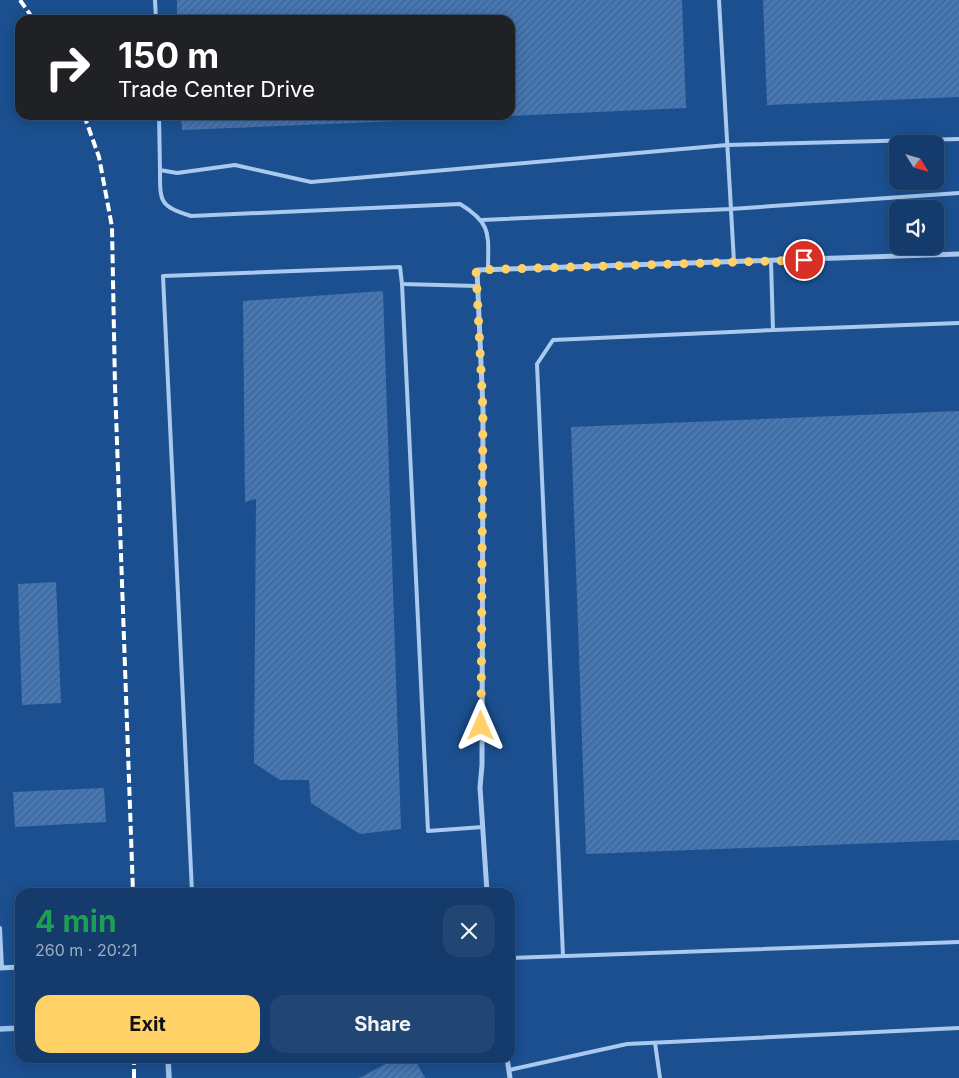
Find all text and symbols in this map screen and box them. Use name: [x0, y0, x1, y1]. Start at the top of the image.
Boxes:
text: 150 m: [118, 34, 219, 76]
icon: right: [35, 35, 100, 100]
text: Trade Center Drive: [118, 76, 315, 102]
north arrow: [889, 135, 944, 190]
map controls: [889, 135, 944, 255]
button: sound: [889, 200, 944, 255]
pin: [783, 239, 825, 281]
icon: arrive: [790, 246, 818, 274]
position arrow: [454, 699, 506, 751]
text: 4 min: [35, 903, 117, 939]
button: close: [443, 905, 495, 957]
text: 260 m · 20:21: [35, 940, 138, 960]
button: Exit: [35, 995, 260, 1053]
button: Share: [270, 995, 495, 1053]

